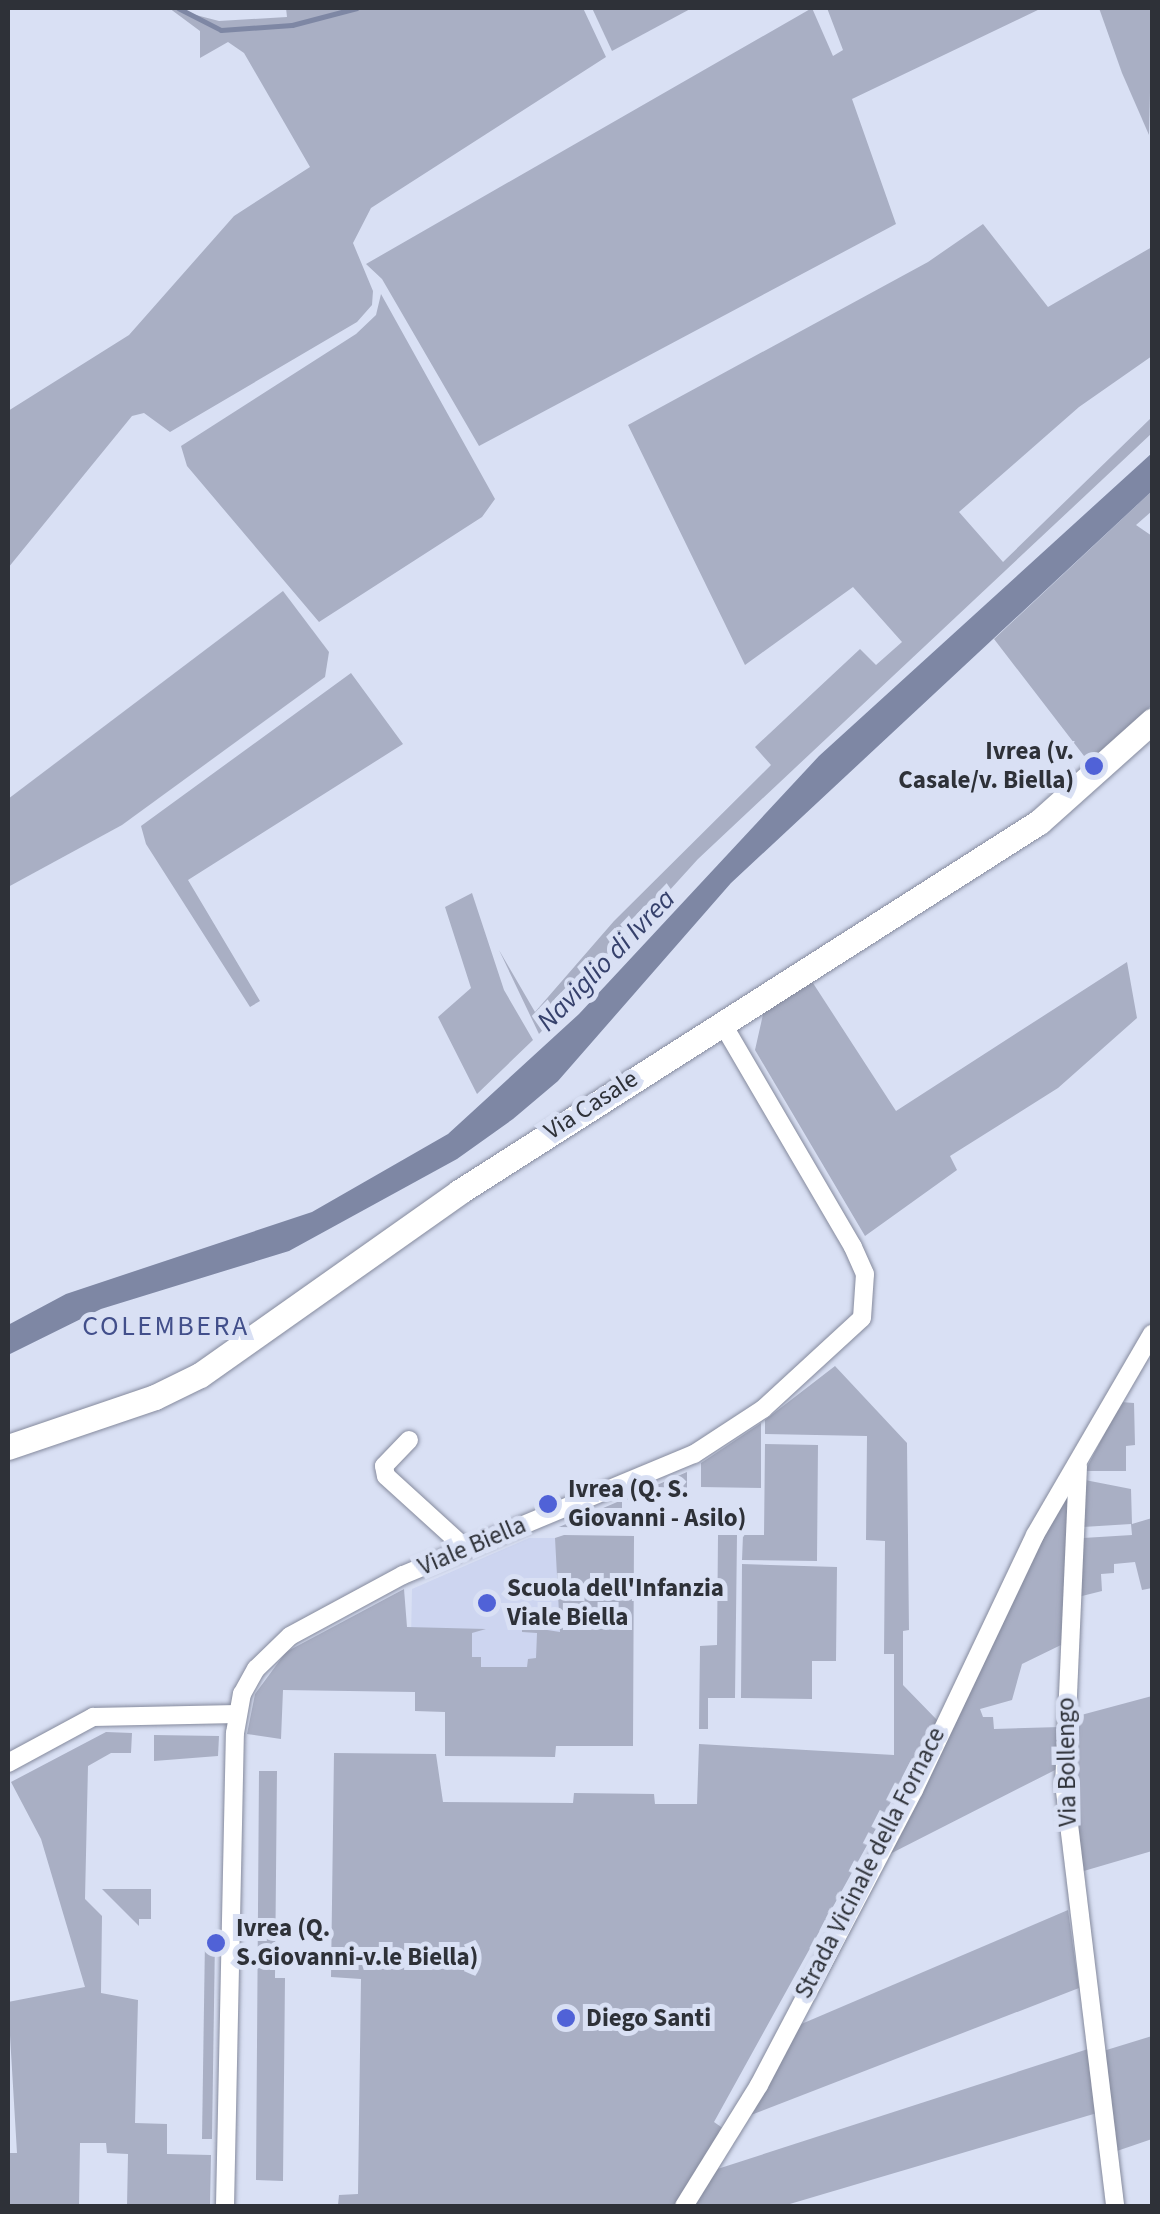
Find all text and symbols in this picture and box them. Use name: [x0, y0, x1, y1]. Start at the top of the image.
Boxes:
place label: Ivrea (v. Casale/v. Biella): [898, 737, 1074, 796]
marker: Ivrea (v. Casale/v. Biella): [1083, 755, 1105, 777]
water label: Naviglio di Ivrea: [530, 882, 682, 1038]
street label: Via Casale: [539, 1064, 643, 1146]
district label: COLEMBERA: [82, 1309, 250, 1343]
place label: Ivrea (Q. S. Giovanni - Asilo): [568, 1475, 746, 1534]
marker: Ivrea (Q. S. Giovanni - Asilo): [537, 1493, 559, 1515]
street label: Viale Biella: [414, 1510, 530, 1582]
place label: Scuola dell'Infanzia Viale Biella: [507, 1574, 724, 1633]
marker: Scuola dell'Infanzia Viale Biella: [476, 1592, 498, 1614]
street label: Via Bollengo: [1051, 1697, 1083, 1827]
street label: Strada Vicinale della Fornace: [788, 1722, 952, 2004]
place label: Ivrea (Q. S.Giovanni-v.le Biella): [236, 1914, 478, 1973]
marker: Ivrea (Q. S.Giovanni-v.le Biella): [205, 1932, 227, 1954]
place label: Diego Santi: [586, 2003, 711, 2033]
marker: Diego Santi: [555, 2007, 577, 2029]

